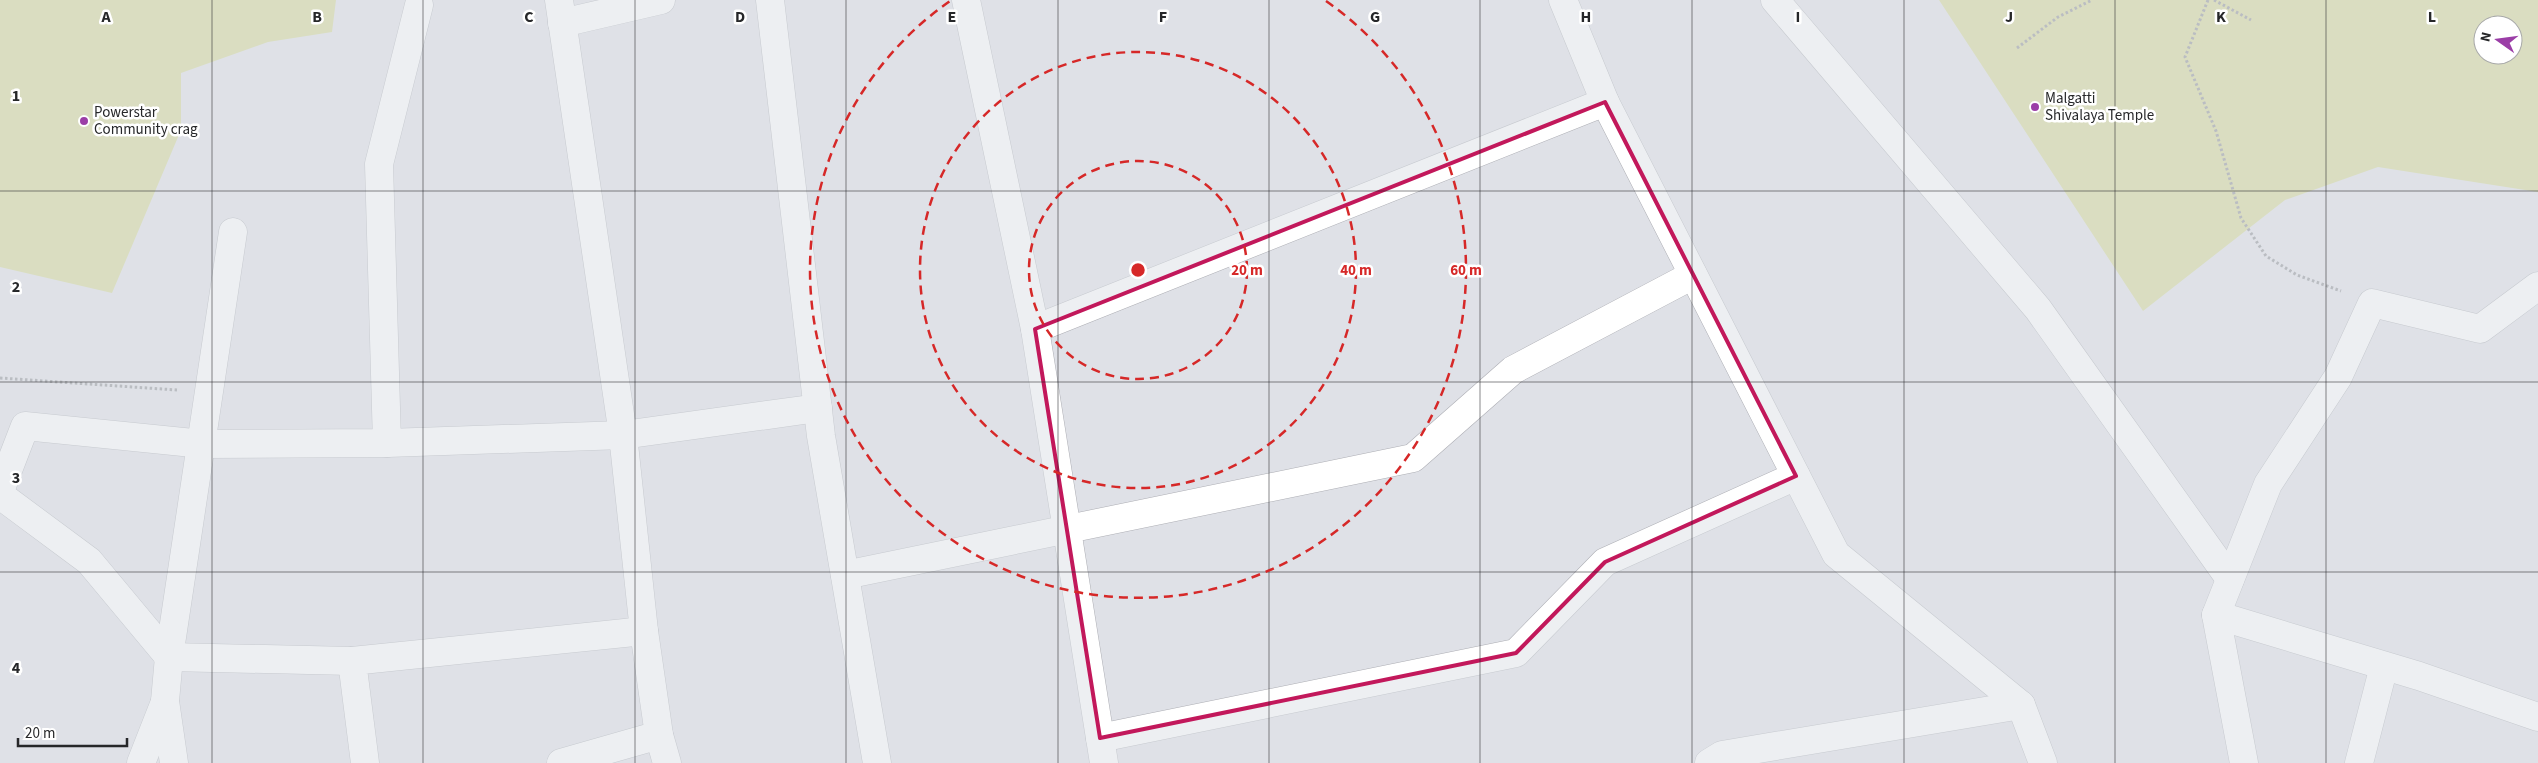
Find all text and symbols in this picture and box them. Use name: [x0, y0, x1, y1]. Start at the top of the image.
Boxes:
text: A: [100, 6, 111, 28]
text: B: [312, 6, 322, 28]
text: C: [524, 6, 534, 28]
text: D: [735, 6, 745, 28]
text: E: [948, 6, 956, 28]
text: F: [1159, 6, 1167, 28]
text: G: [1370, 6, 1380, 28]
text: H: [1581, 6, 1591, 28]
text: I: [1796, 6, 1800, 28]
text: J: [2005, 6, 2013, 28]
text: K: [2216, 6, 2226, 28]
text: L: [2428, 6, 2436, 28]
north arrow: [2473, 15, 2523, 65]
text: N: [2476, 30, 2497, 44]
text: 1: [12, 85, 20, 107]
place label: Malgatti Shivalaya Temple: [2045, 88, 2154, 126]
marker: Malgatti Shivalaya Temple: [2029, 101, 2041, 113]
place label: Powerstar Community crag: [94, 102, 198, 140]
marker: Powerstar Community crag: [78, 115, 90, 127]
text: 20 m: [1231, 260, 1263, 281]
text: 40 m: [1340, 260, 1372, 281]
text: 60 m: [1450, 260, 1482, 281]
centre of rings: [1129, 261, 1147, 279]
text: 2: [12, 276, 20, 298]
text: 3: [12, 467, 20, 489]
text: 4: [12, 657, 21, 679]
scale bar: [18, 716, 126, 748]
text: 20 m: [25, 723, 55, 744]

